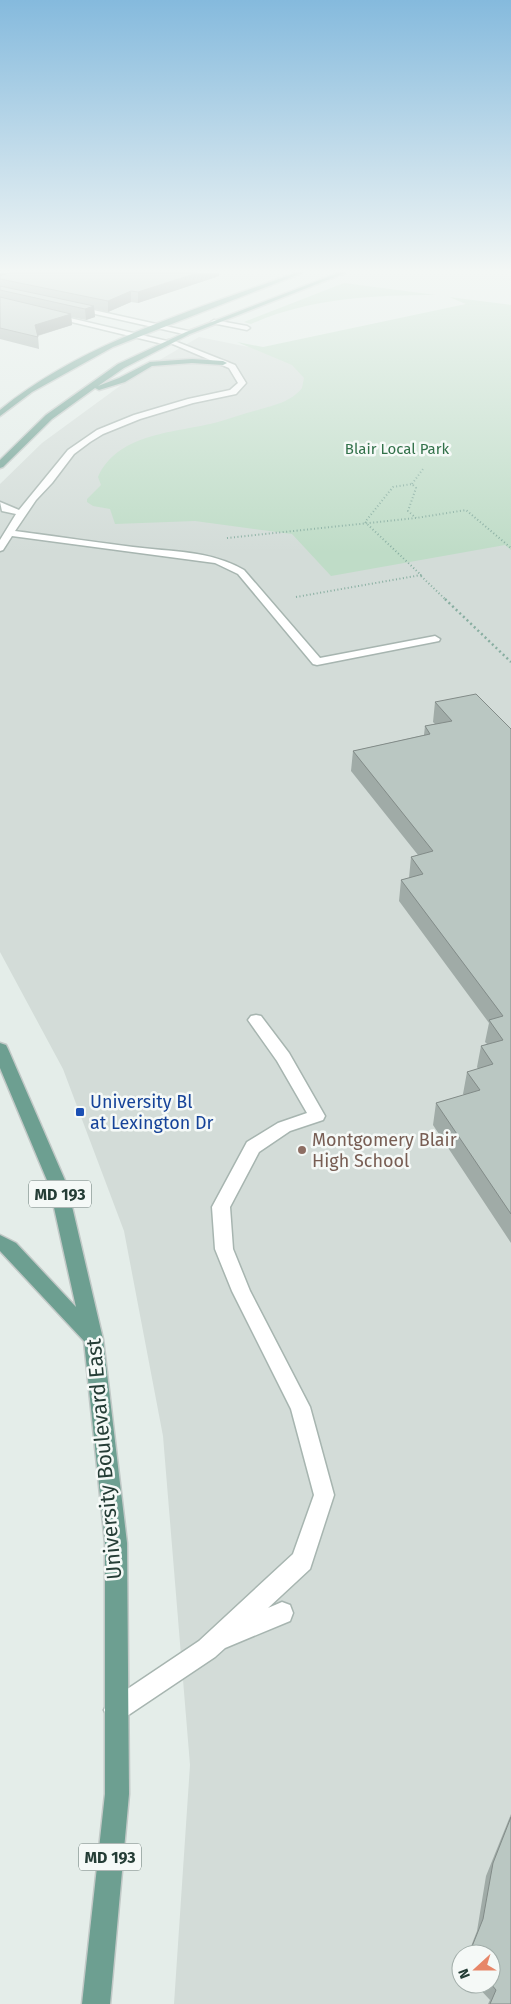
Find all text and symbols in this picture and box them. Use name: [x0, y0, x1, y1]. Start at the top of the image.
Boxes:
park label: Blair Local Park: [345, 440, 450, 458]
place label: University Bl at Lexington Dr: [90, 1091, 214, 1134]
marker: University Bl at Lexington Dr: [74, 1106, 86, 1118]
place label: Montgomery Blair High School: [312, 1129, 457, 1172]
marker: Montgomery Blair High School: [296, 1144, 308, 1156]
road number: MD 193: [29, 1180, 91, 1208]
street label: University Boulevard East: [80, 1337, 127, 1581]
road number: MD 193: [79, 1844, 141, 1870]
north arrow: [451, 1944, 501, 1994]
text: N: [455, 1966, 474, 1981]

